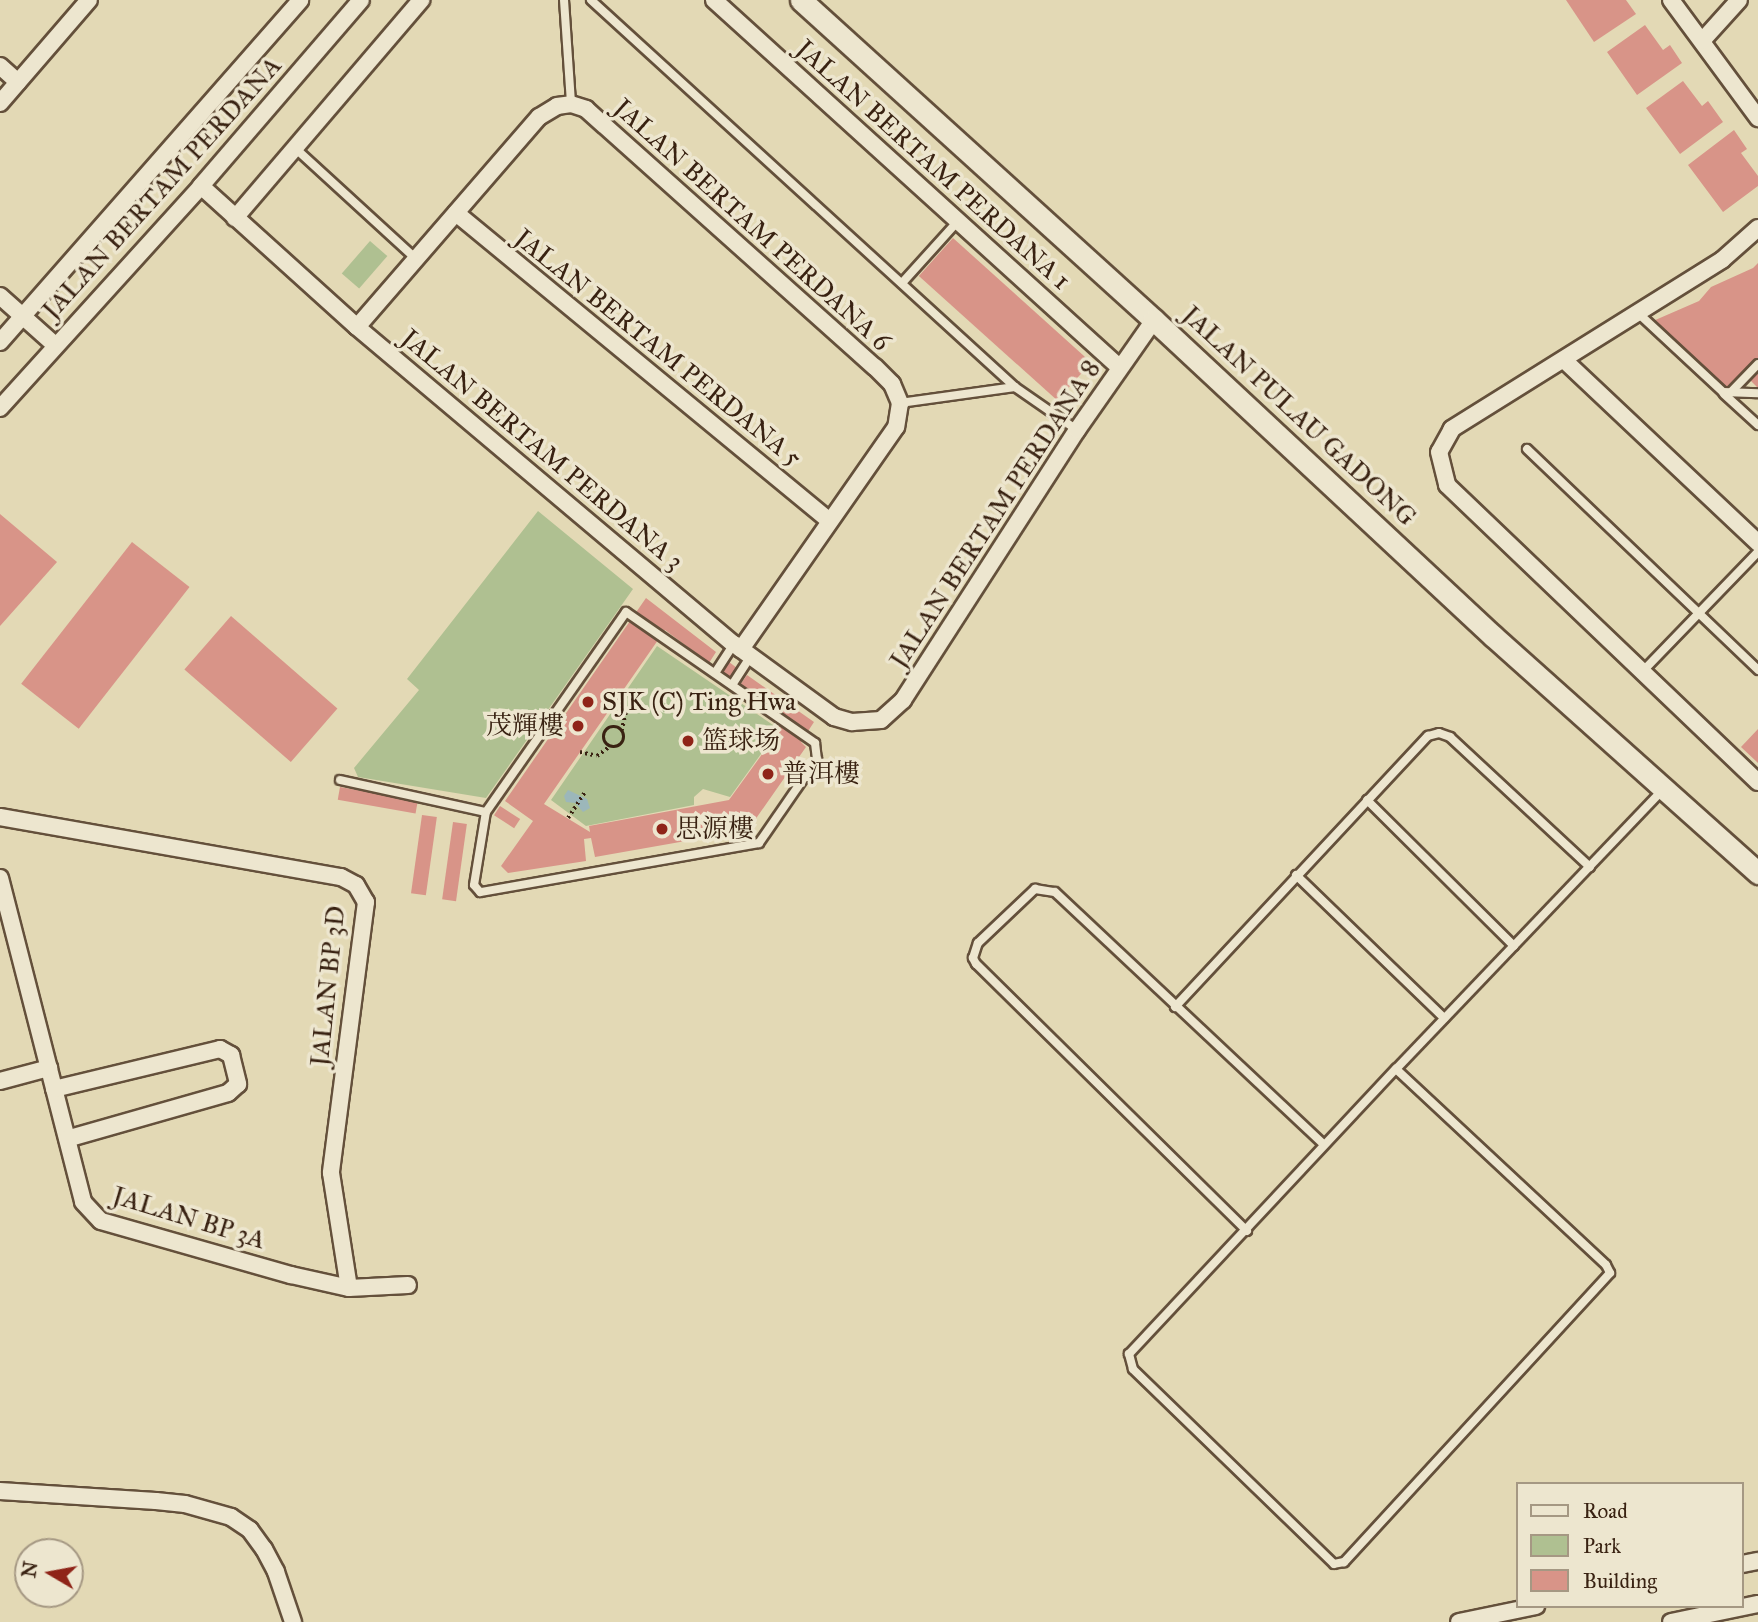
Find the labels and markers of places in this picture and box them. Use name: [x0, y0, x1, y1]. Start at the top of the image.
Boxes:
place label: SJK (C) Ting Hwa: [602, 686, 796, 718]
marker: SJK (C) Ting Hwa: [580, 694, 596, 710]
place label: 茂輝樓: [486, 710, 564, 742]
marker: 茂輝樓: [570, 718, 586, 734]
place label: 篮球场: [702, 725, 780, 757]
marker: 篮球场: [680, 733, 696, 749]
place label: 普洱樓: [782, 758, 860, 790]
marker: 普洱樓: [760, 766, 776, 782]
place label: 思源樓: [676, 813, 754, 845]
marker: 思源樓: [654, 821, 670, 837]

